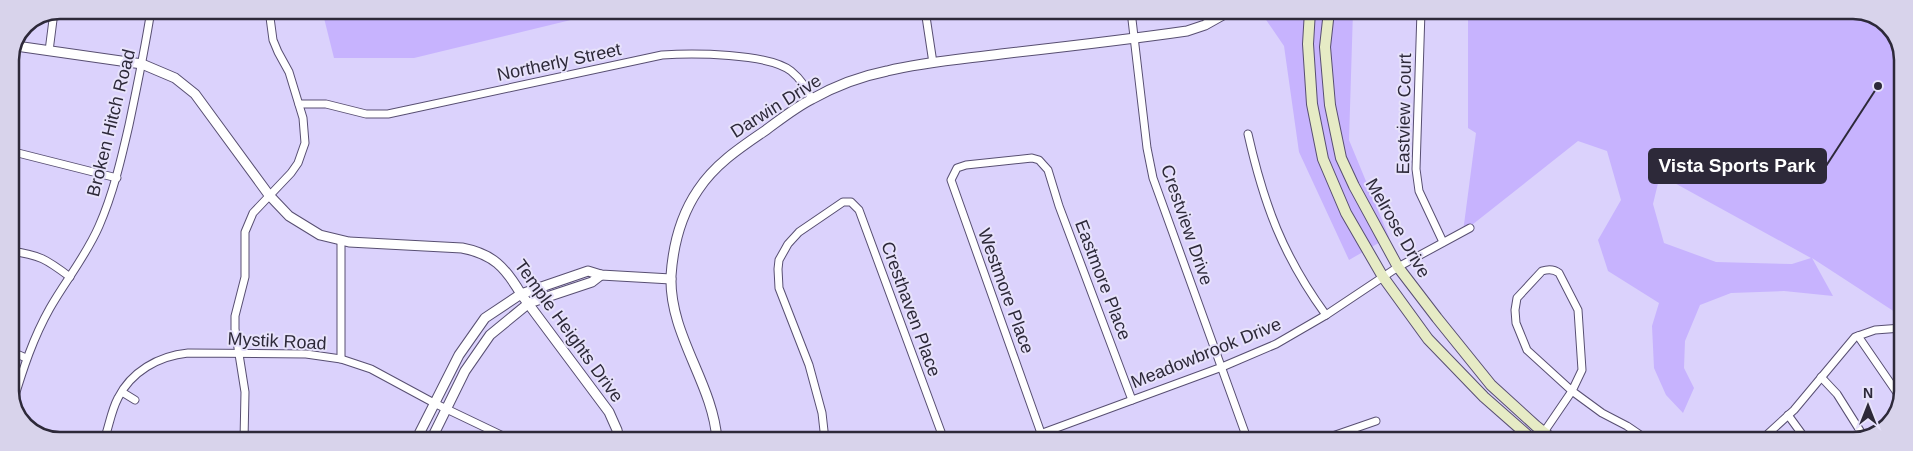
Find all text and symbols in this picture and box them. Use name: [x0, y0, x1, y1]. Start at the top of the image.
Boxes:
street label: Northerly Street: [495, 39, 623, 85]
street label: Broken Hitch Road: [83, 47, 139, 199]
street label: Eastview Court: [1393, 53, 1415, 175]
street label: Darwin Drive: [727, 70, 825, 142]
callout: Vista Sports Park: [1649, 149, 1826, 183]
text: Vista Sports Park: [1658, 155, 1816, 176]
street label: Crestview Drive: [1157, 162, 1217, 288]
street label: Melrose Drive: [1362, 175, 1434, 281]
street label: Eastmore Place: [1071, 217, 1135, 343]
street label: Westmore Place: [974, 226, 1038, 356]
street label: Cresthaven Place: [877, 239, 945, 379]
street label: Temple Heights Drive: [511, 256, 627, 406]
street label: Meadowbrook Drive: [1128, 314, 1284, 392]
street label: Mystik Road: [227, 328, 327, 354]
north arrow: [1843, 381, 1893, 431]
text: N: [1863, 385, 1873, 401]

